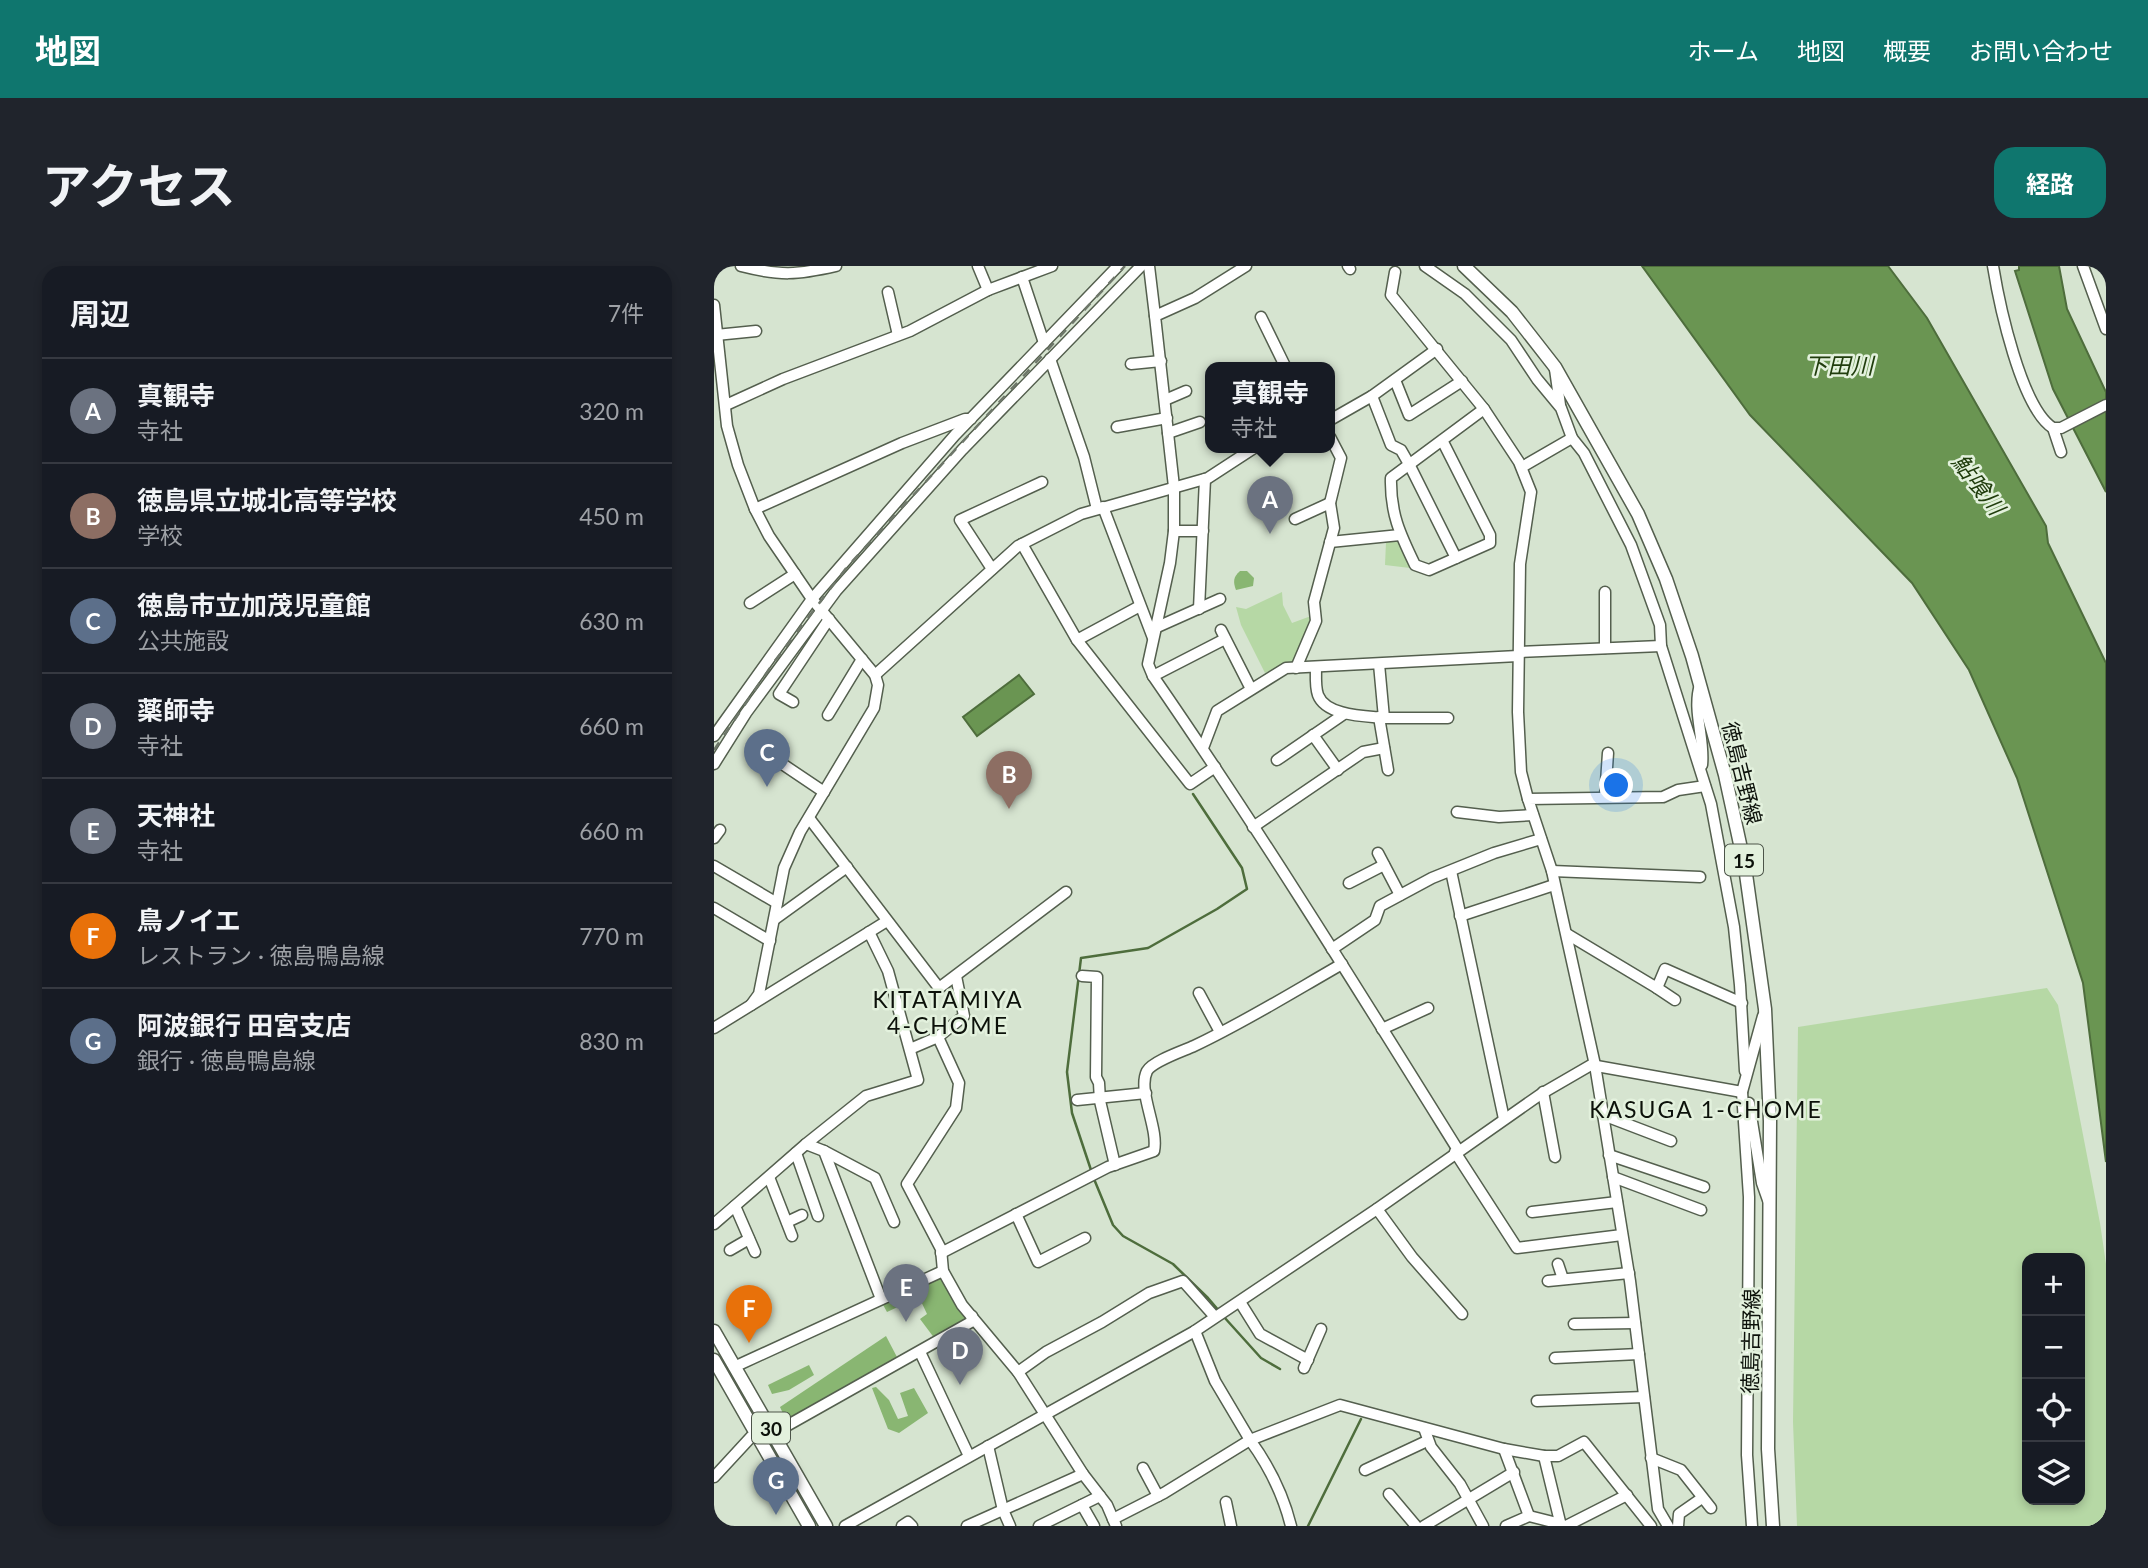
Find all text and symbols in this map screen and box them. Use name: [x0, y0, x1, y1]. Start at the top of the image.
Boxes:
text: 地図: [35, 30, 101, 70]
text: ホーム: [1688, 36, 1759, 65]
text: 地図: [1797, 36, 1845, 65]
text: 概要: [1883, 36, 1931, 65]
text: お問い合わせ: [1969, 36, 2113, 65]
button: 経路: [1994, 147, 2106, 218]
text: アクセス: [42, 156, 236, 214]
text: 周辺: [70, 295, 130, 331]
text: 7件: [608, 299, 644, 327]
water label: 下田川: [1805, 351, 1877, 379]
popup: [1205, 362, 1335, 453]
text: 真観寺: [1231, 376, 1309, 408]
text: 真観寺: [137, 379, 215, 411]
text: A: [85, 397, 101, 425]
text: 320 m: [579, 397, 644, 425]
text: 寺社: [1231, 413, 1277, 441]
text: 寺社: [137, 416, 183, 444]
water label: 鮎喰川: [1947, 448, 2013, 522]
pin: A: [1247, 476, 1293, 534]
text: 徳島県立城北高等学校: [137, 484, 397, 516]
text: B: [85, 502, 101, 530]
text: 450 m: [579, 502, 644, 530]
text: 学校: [137, 521, 183, 549]
text: 徳島市立加茂児童館: [137, 589, 371, 621]
text: C: [85, 607, 101, 635]
text: 630 m: [579, 607, 644, 635]
text: 公共施設: [137, 626, 229, 654]
text: 薬師寺: [137, 694, 215, 726]
text: D: [84, 712, 102, 740]
text: 660 m: [579, 712, 644, 740]
street label: 徳島吉野線: [1718, 719, 1768, 827]
pin: C: [744, 729, 790, 787]
text: 寺社: [137, 731, 183, 759]
pin: B: [986, 751, 1032, 809]
your location: [1599, 768, 1633, 802]
text: 天神社: [137, 799, 215, 831]
text: E: [86, 817, 100, 845]
text: 660 m: [579, 817, 644, 845]
text: 寺社: [137, 836, 183, 864]
road number: 15: [1725, 845, 1763, 876]
text: 鳥ノイエ: [137, 904, 241, 936]
text: F: [86, 922, 100, 950]
text: 770 m: [579, 922, 644, 950]
text: レストラン · 徳島鴨島線: [137, 941, 385, 969]
district label: KITATAMIYA 4-CHOME: [872, 985, 1024, 1039]
text: 阿波銀行 田宮支店: [137, 1009, 351, 1041]
text: G: [85, 1027, 101, 1055]
text: 830 m: [579, 1027, 644, 1055]
text: 銀行 · 徳島鴨島線: [137, 1046, 316, 1074]
district label: KASUGA 1-CHOME: [1589, 1095, 1823, 1123]
map controls: [2022, 1253, 2085, 1505]
button: +: [2022, 1253, 2085, 1316]
pin: E: [883, 1264, 929, 1322]
pin: F: [726, 1285, 772, 1343]
street label: 徳島吉野線: [1737, 1288, 1763, 1394]
button: −: [2022, 1316, 2085, 1379]
pin: D: [937, 1327, 983, 1385]
button: locate: [2022, 1379, 2085, 1442]
road number: 30: [752, 1412, 790, 1444]
button: layers: [2022, 1442, 2085, 1505]
pin: G: [753, 1457, 799, 1515]

